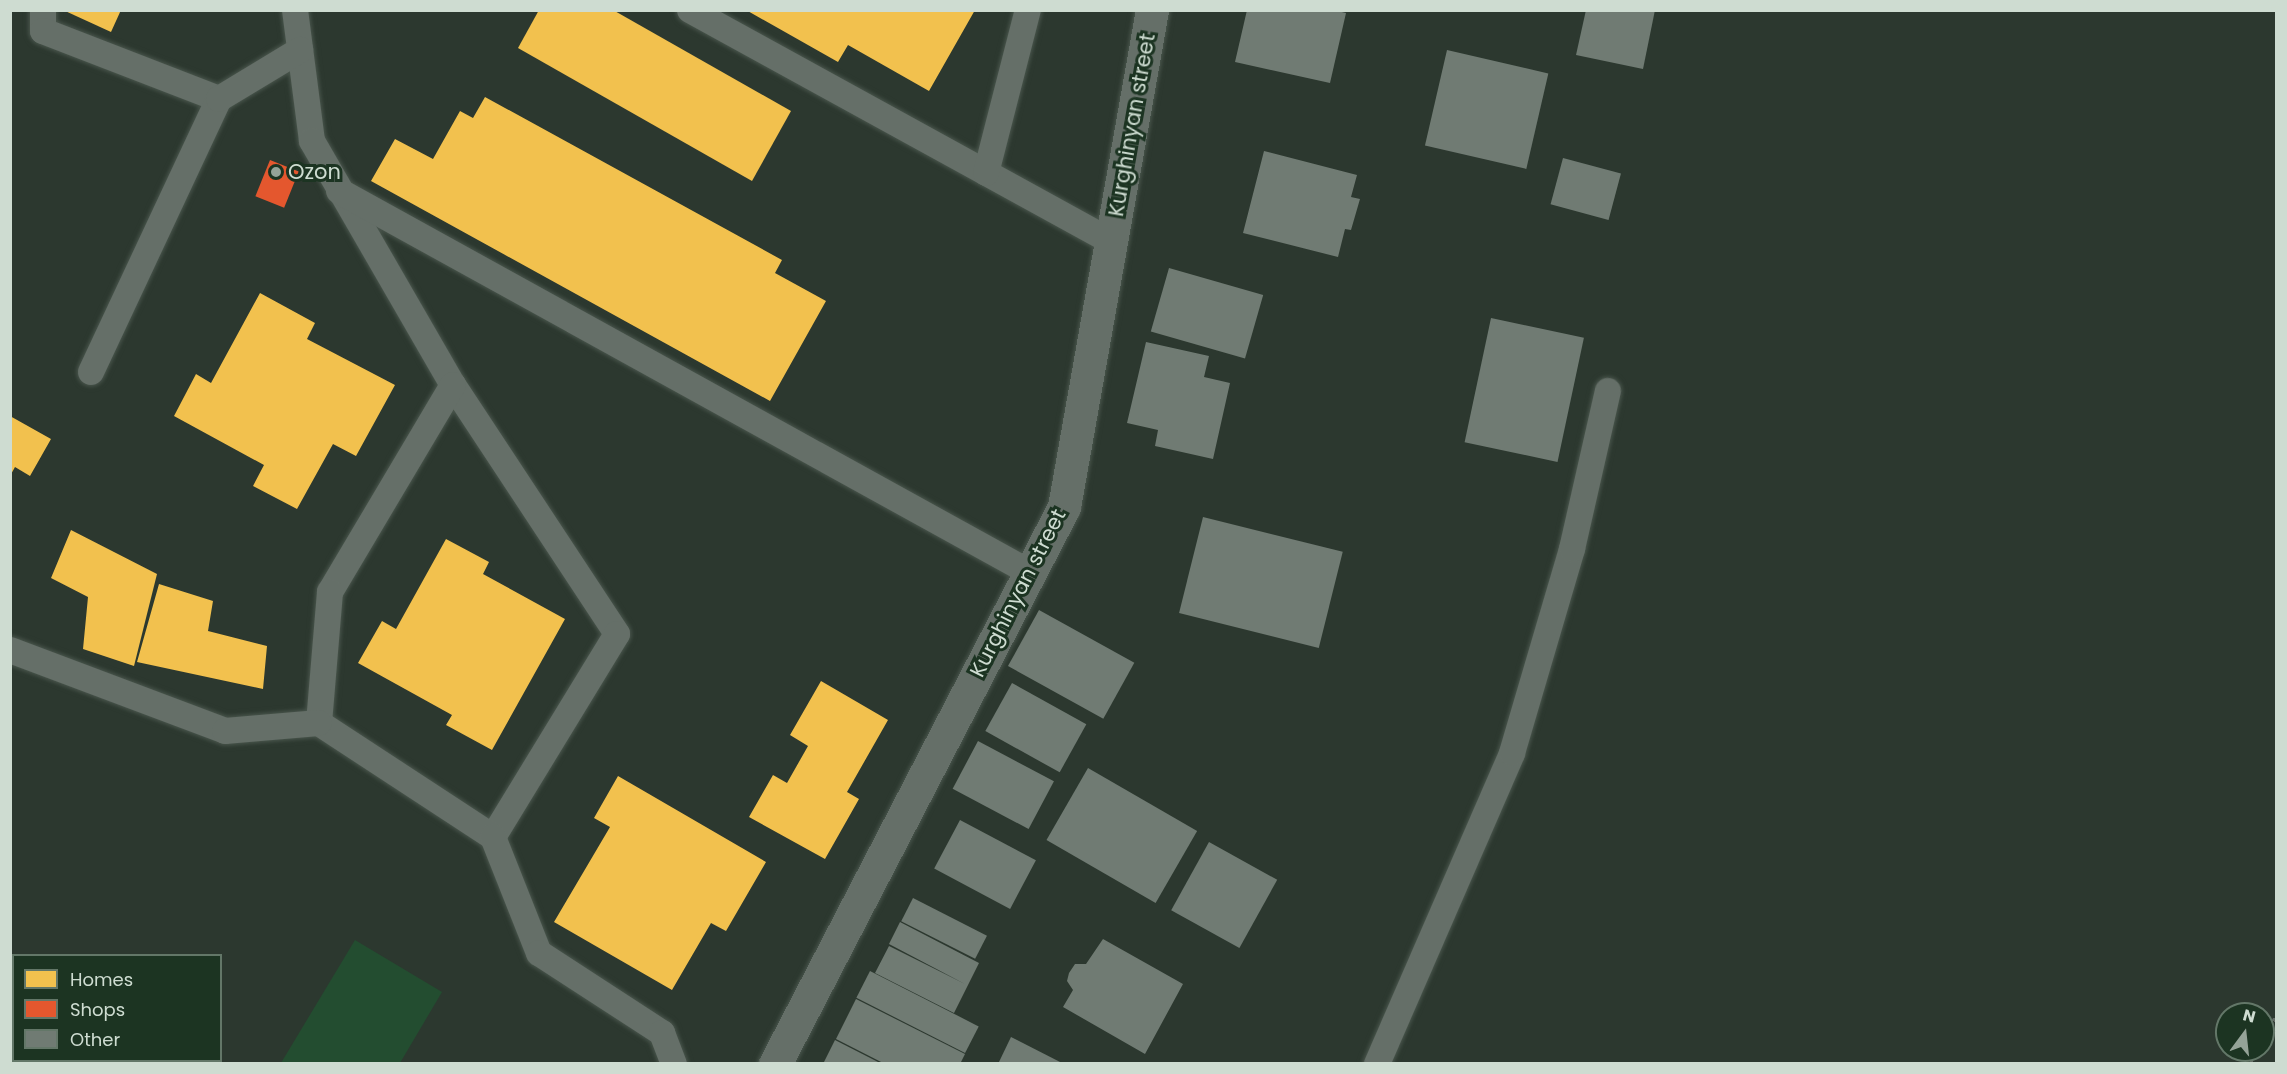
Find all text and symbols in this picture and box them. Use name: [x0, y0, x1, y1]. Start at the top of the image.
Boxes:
street label: Kurghinyan street: [1104, 32, 1160, 218]
place label: Ozon: [288, 159, 341, 185]
marker: Ozon: [269, 165, 283, 179]
street label: Kurghinyan street: [965, 505, 1071, 681]
legend: [12, 954, 222, 1062]
text: Homes: [70, 967, 133, 992]
text: Shops: [70, 997, 125, 1022]
north arrow: [2215, 1002, 2275, 1062]
text: N: [2240, 1003, 2258, 1029]
text: Other: [70, 1027, 120, 1052]

